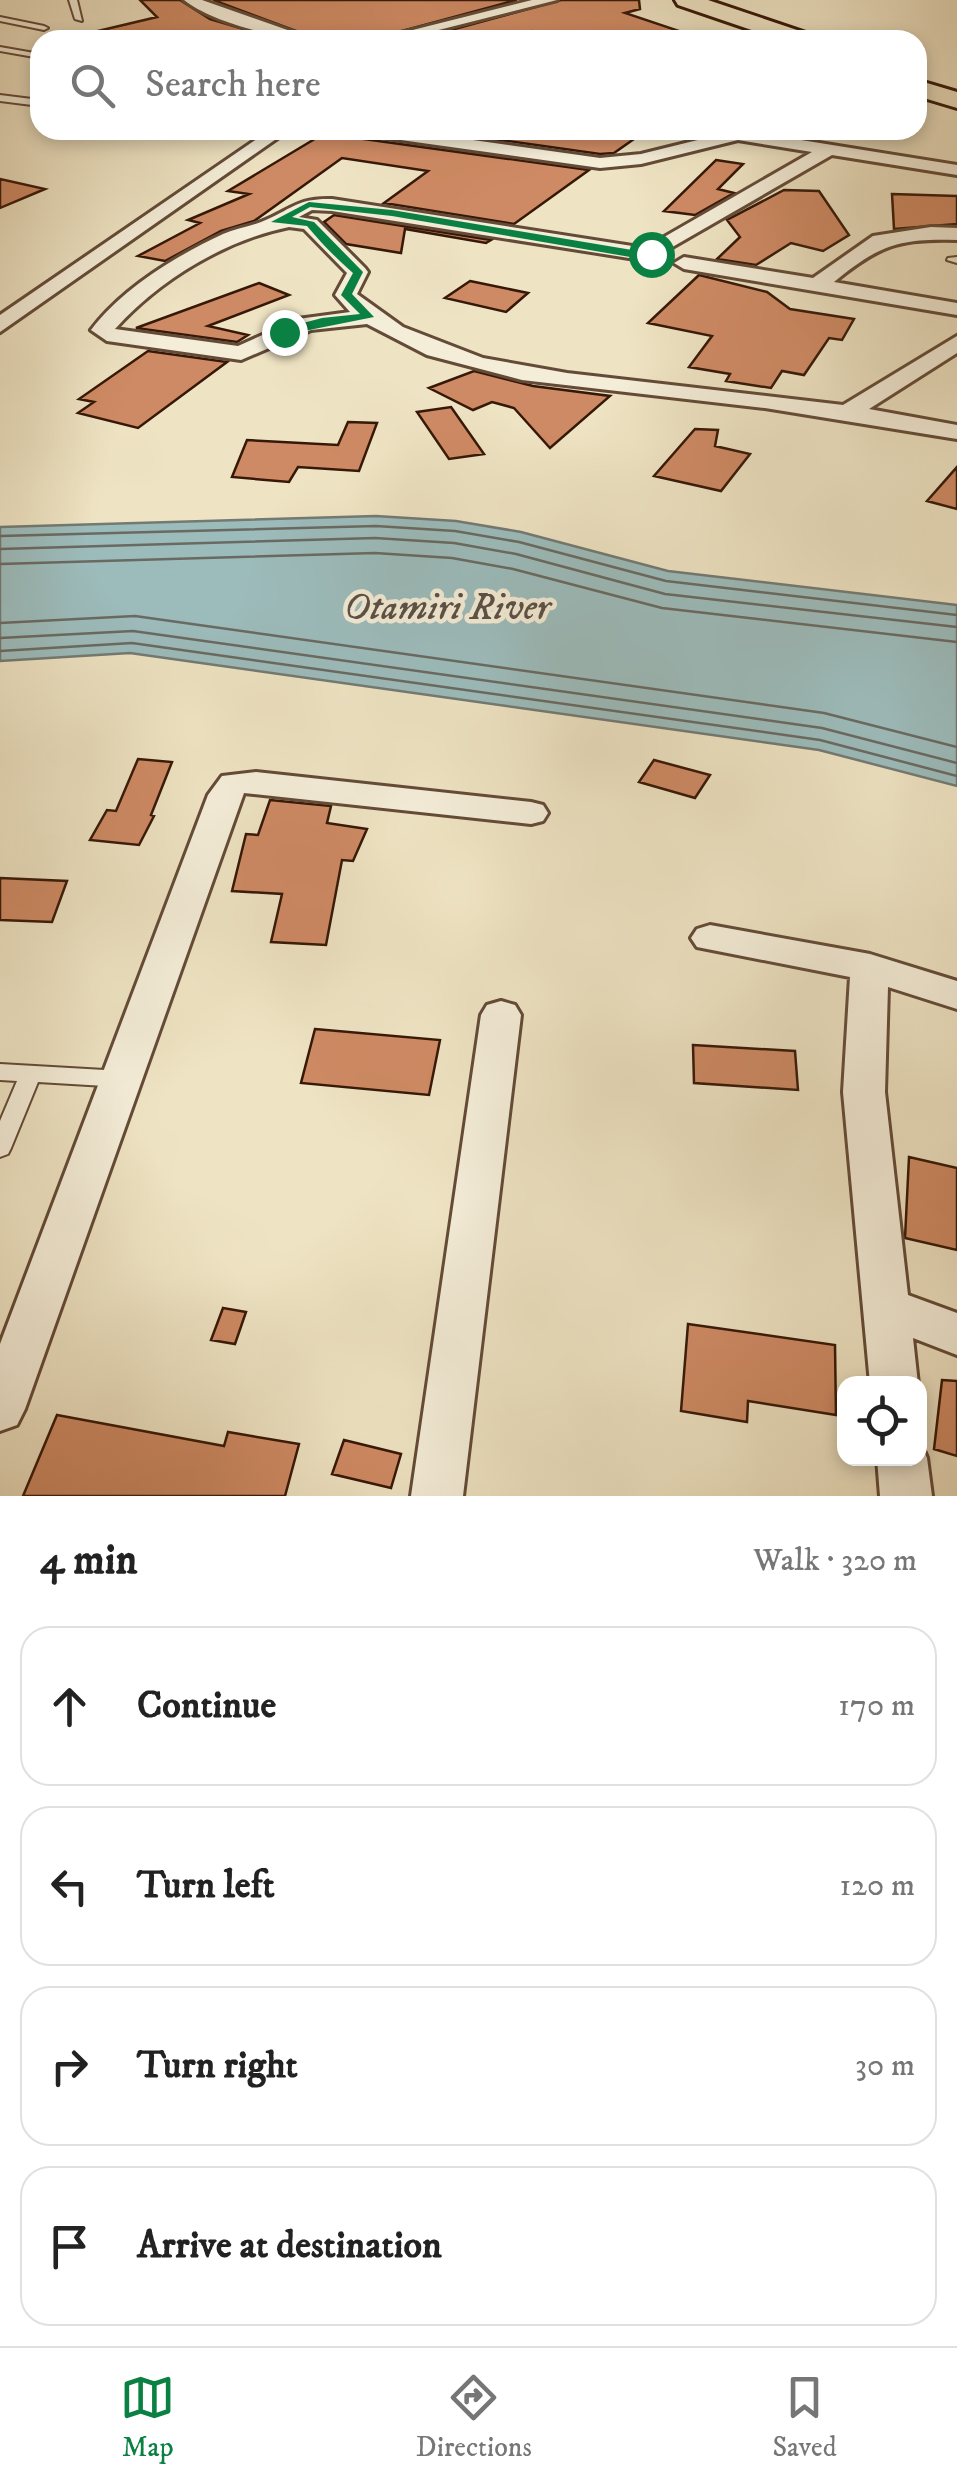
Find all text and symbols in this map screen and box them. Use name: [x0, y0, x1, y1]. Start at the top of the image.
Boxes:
search box: [30, 30, 927, 140]
icon: search: [65, 58, 120, 113]
text: Search here: [145, 61, 321, 109]
route start: [629, 232, 675, 278]
route end: [262, 310, 308, 356]
water label: Otamiri River: [344, 584, 554, 632]
map controls: [837, 1376, 927, 1466]
button: locate: [837, 1376, 927, 1466]
text: 4 min: [40, 1535, 138, 1587]
text: Walk · 320 m: [753, 1541, 917, 1581]
icon: ahead: [42, 1679, 97, 1734]
text: Continue: [137, 1682, 276, 1730]
text: 170 m: [838, 1686, 915, 1726]
icon: left: [42, 1859, 97, 1914]
text: Turn left: [137, 1862, 275, 1910]
text: 120 m: [839, 1866, 915, 1906]
icon: right: [42, 2039, 97, 2094]
text: Turn right: [137, 2042, 298, 2090]
text: 30 m: [855, 2046, 915, 2086]
icon: arrive: [42, 2219, 97, 2274]
text: Arrive at destination: [137, 2222, 442, 2270]
tab: Map: [120, 2370, 175, 2465]
tab: Directions: [416, 2370, 532, 2465]
tab: Saved: [772, 2370, 837, 2465]

